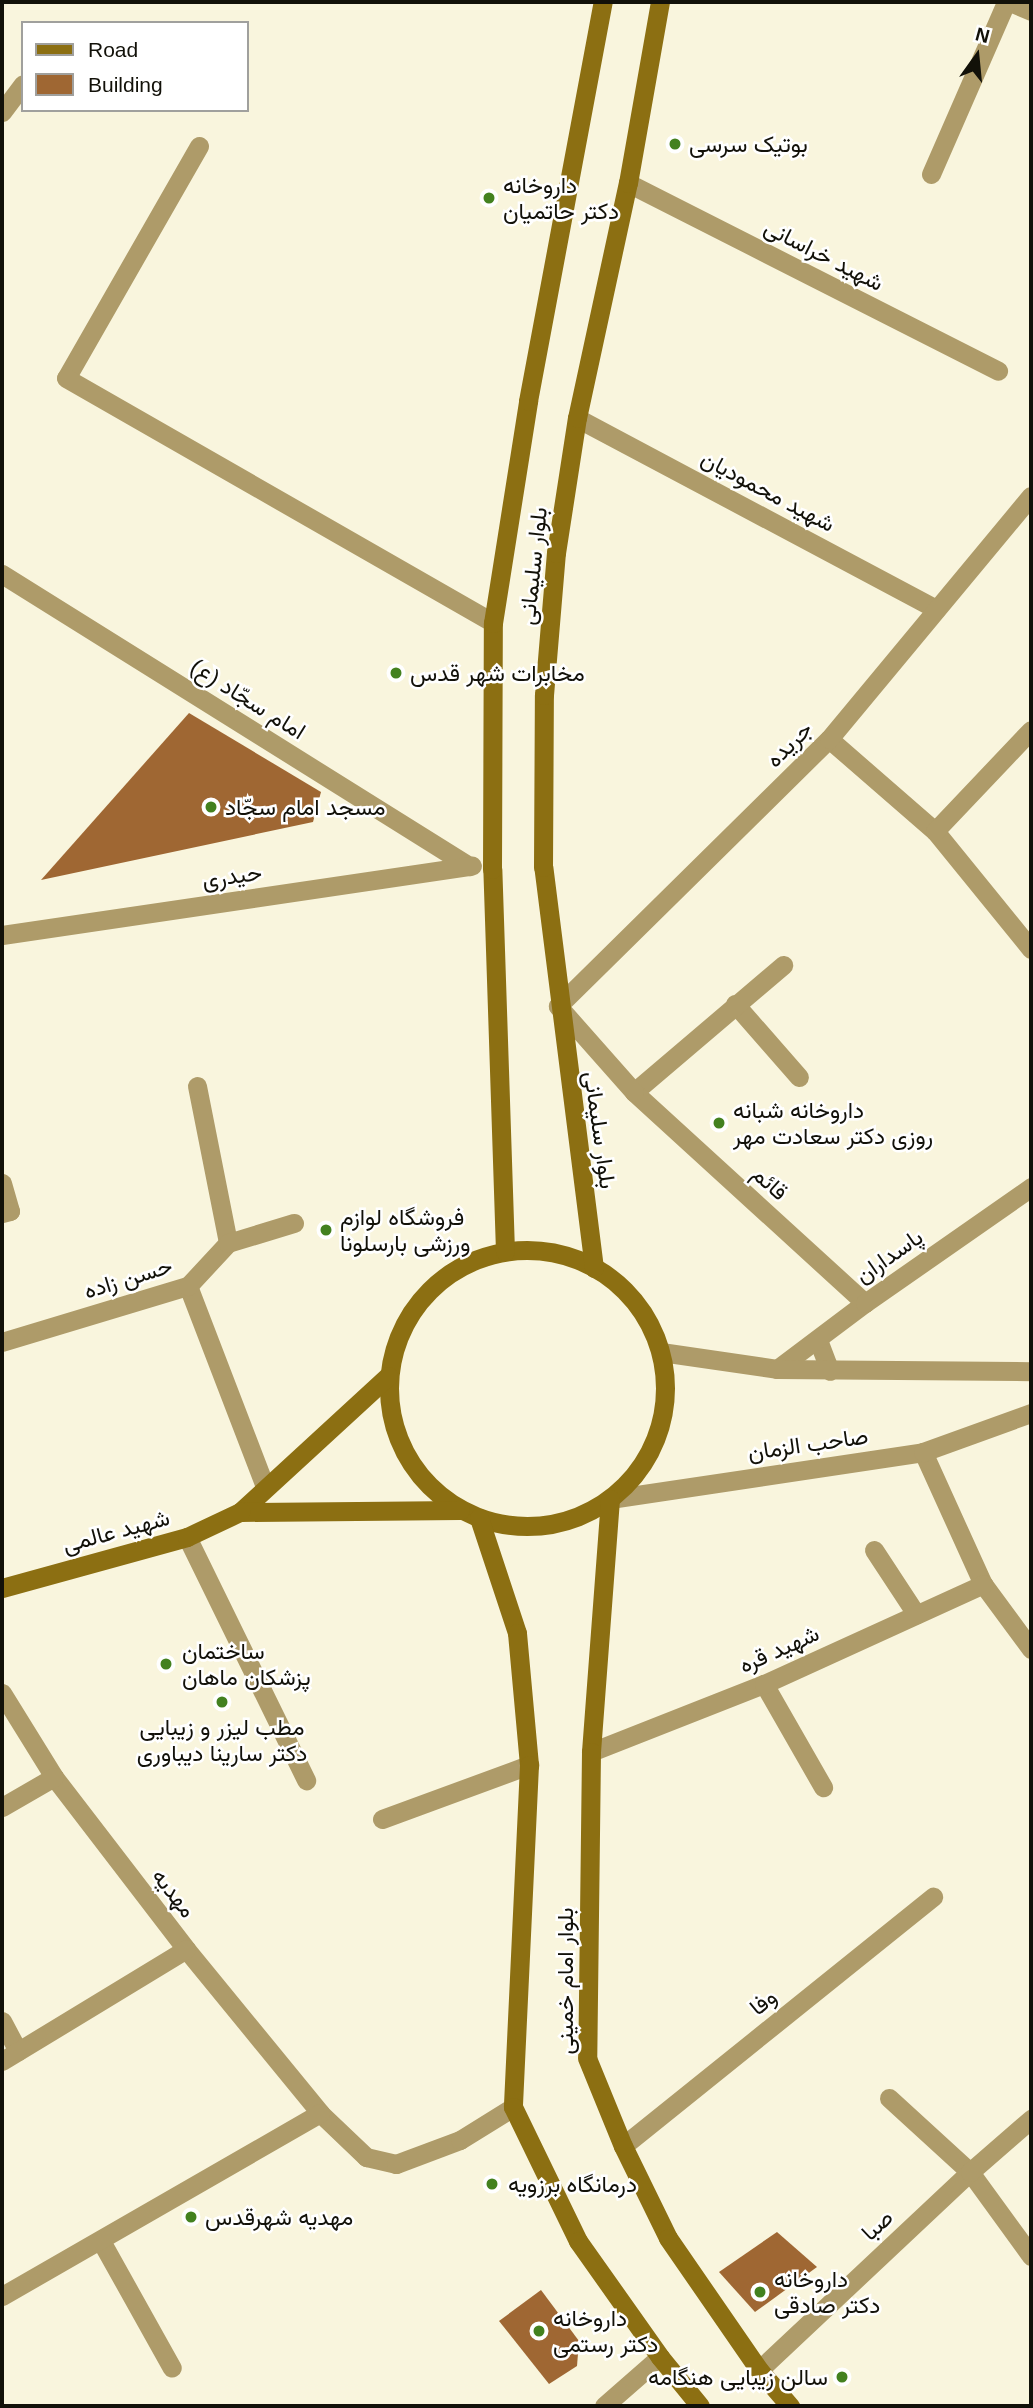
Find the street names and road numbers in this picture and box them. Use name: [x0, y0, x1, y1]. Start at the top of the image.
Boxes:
street label: شهید خراسانی: [760, 213, 888, 297]
street label: شهید محمودیان: [696, 444, 840, 538]
street label: بلوار سلیمانی: [513, 506, 553, 626]
street label: امام سجّاد (ع): [185, 653, 311, 745]
street label: جریده: [760, 715, 818, 773]
street label: حیدری: [200, 858, 264, 894]
street label: بلوار سلیمانی: [578, 1069, 622, 1191]
street label: قائم: [747, 1160, 793, 1206]
street label: پاسداران: [850, 1223, 928, 1289]
street label: حسن زاده: [80, 1251, 176, 1305]
street label: صاحب الزمان: [746, 1422, 870, 1466]
street label: شهید عالمی: [59, 1503, 173, 1559]
street label: شهید قره: [735, 1619, 823, 1679]
street label: مهدیه: [146, 1863, 202, 1923]
street label: بلوار امام خمینی: [551, 1907, 579, 2055]
street label: وفا: [744, 1983, 782, 2021]
street label: صبا: [855, 2204, 899, 2246]

